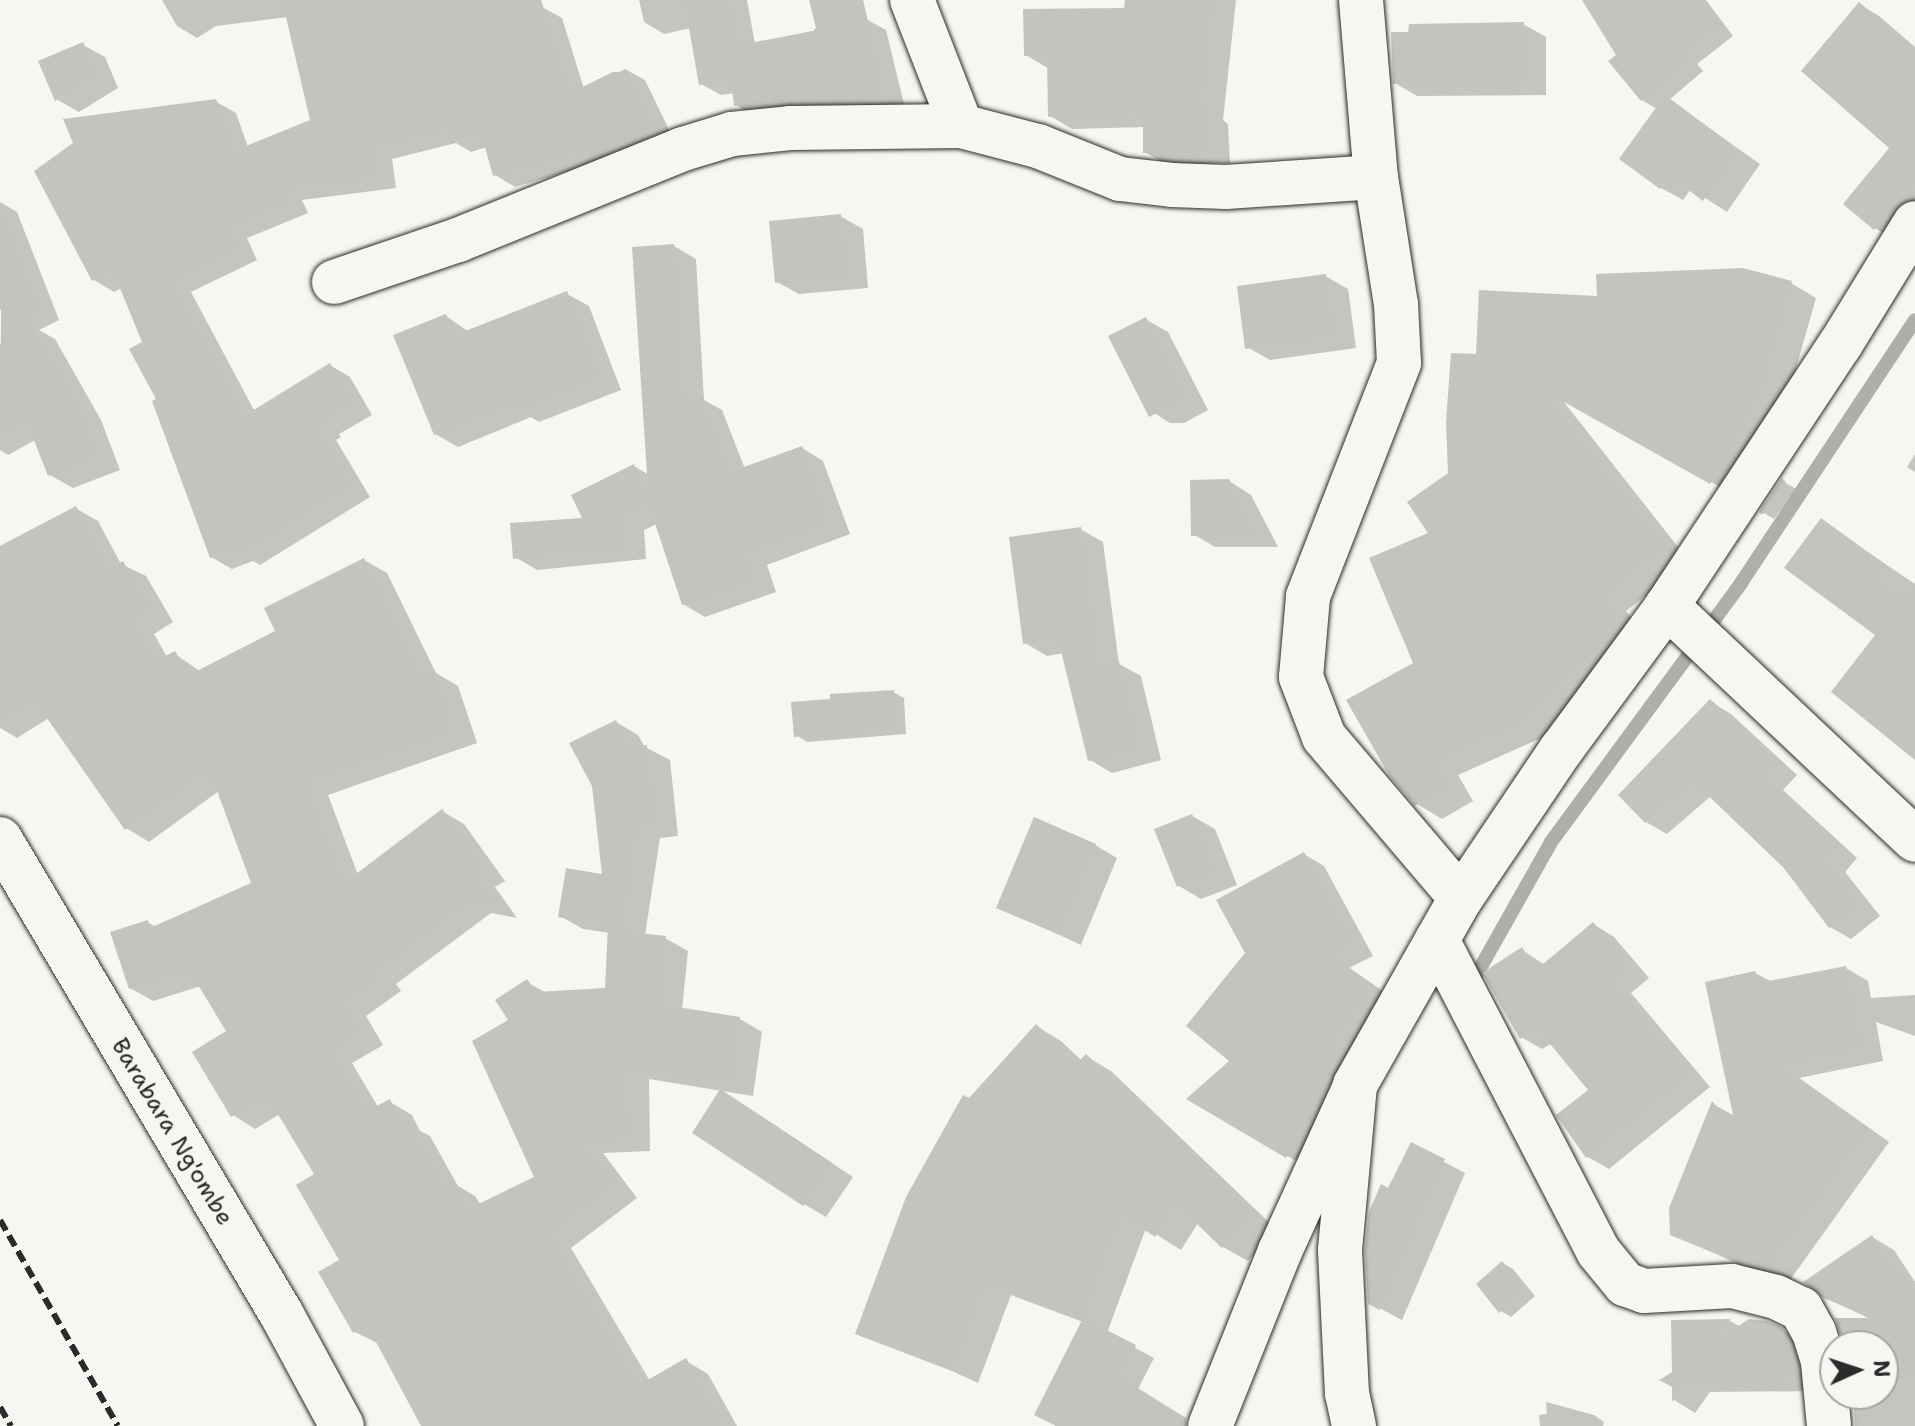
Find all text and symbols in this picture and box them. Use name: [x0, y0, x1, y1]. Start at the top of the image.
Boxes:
street label: Barabara Ng'ombe: [105, 1033, 239, 1231]
north arrow: [1819, 1330, 1899, 1410]
text: N: [1867, 1359, 1896, 1378]

